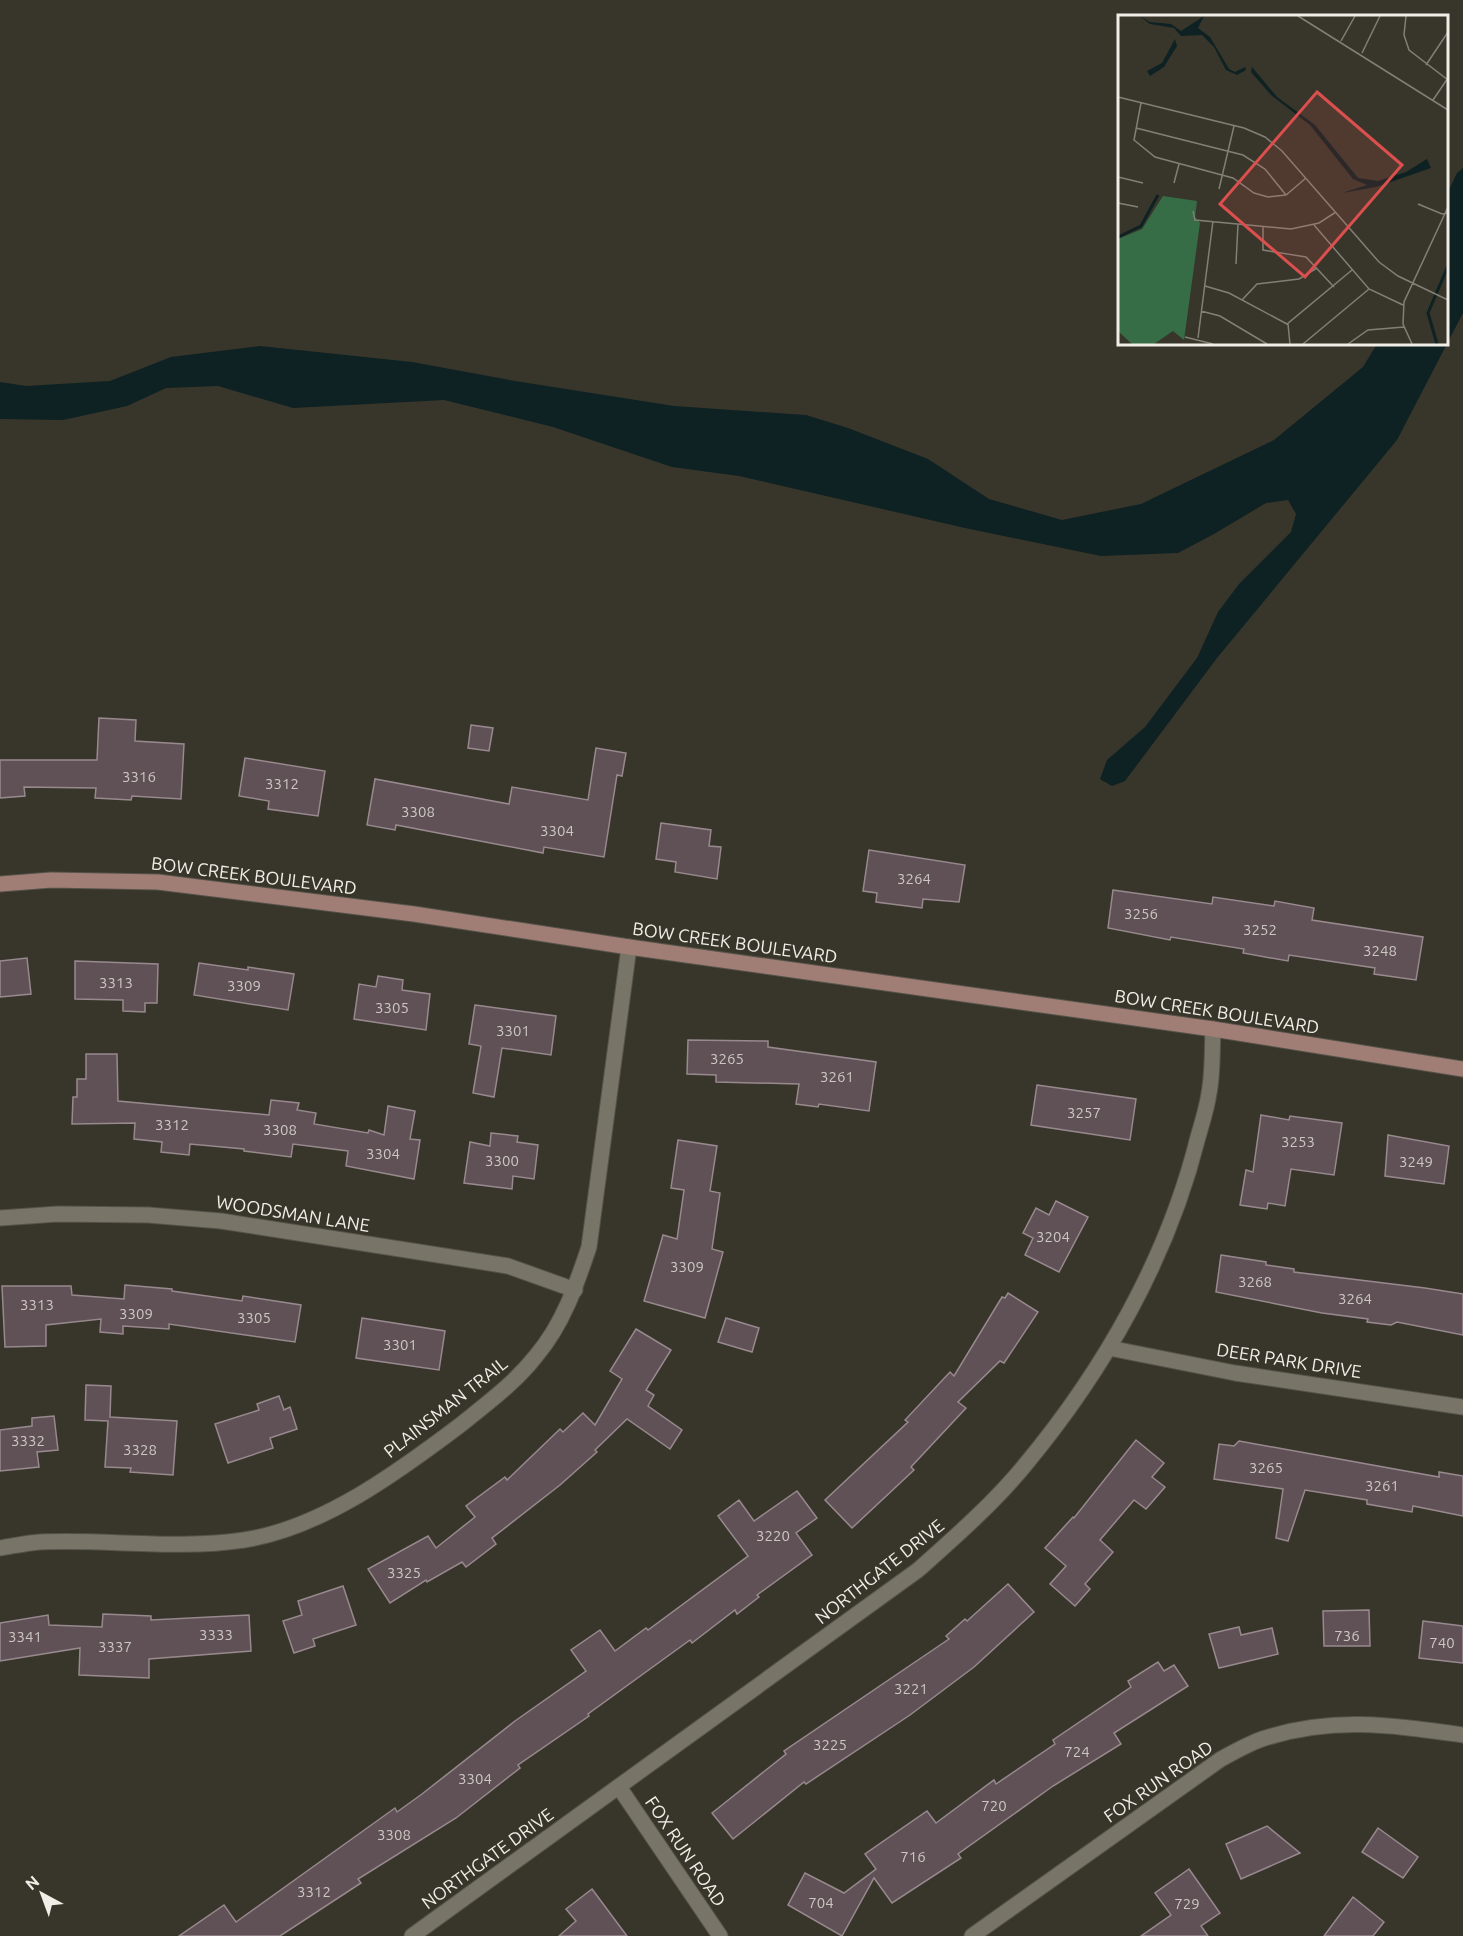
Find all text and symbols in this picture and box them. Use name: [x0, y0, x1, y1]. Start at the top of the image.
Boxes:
inset map: [1118, 15, 1448, 345]
house number: 3316: [122, 768, 156, 785]
house number: 3312: [265, 775, 299, 792]
house number: 3308: [401, 803, 435, 820]
house number: 3304: [540, 822, 574, 839]
street label: BOW CREEK BOULEVARD: [150, 852, 358, 898]
house number: 3264: [897, 870, 931, 887]
house number: 3256: [1124, 905, 1158, 922]
street label: BOW CREEK BOULEVARD: [631, 918, 839, 966]
house number: 3252: [1243, 921, 1277, 938]
house number: 3248: [1363, 942, 1397, 959]
house number: 3313: [99, 974, 133, 991]
house number: 3309: [227, 977, 261, 994]
street label: BOW CREEK BOULEVARD: [1113, 985, 1321, 1037]
house number: 3305: [375, 999, 409, 1016]
house number: 3301: [496, 1022, 530, 1039]
house number: 3265: [710, 1050, 744, 1067]
house number: 3261: [820, 1068, 854, 1085]
house number: 3257: [1067, 1104, 1101, 1121]
house number: 3312: [155, 1116, 189, 1133]
house number: 3308: [263, 1121, 297, 1138]
house number: 3253: [1281, 1133, 1315, 1150]
house number: 3304: [366, 1145, 400, 1162]
house number: 3300: [485, 1152, 519, 1169]
house number: 3249: [1399, 1153, 1433, 1170]
street label: WOODSMAN LANE: [215, 1191, 371, 1235]
house number: 3204: [1036, 1228, 1070, 1245]
house number: 3309: [670, 1258, 704, 1275]
house number: 3268: [1238, 1273, 1272, 1290]
house number: 3264: [1338, 1290, 1372, 1307]
house number: 3313: [20, 1296, 54, 1313]
house number: 3309: [119, 1305, 153, 1322]
house number: 3305: [237, 1309, 271, 1326]
house number: 3301: [383, 1336, 417, 1353]
street label: DEER PARK DRIVE: [1215, 1339, 1363, 1381]
street label: PLAINSMAN TRAIL: [380, 1353, 510, 1461]
house number: 3332: [11, 1432, 45, 1449]
house number: 3328: [123, 1441, 157, 1458]
house number: 3265: [1249, 1459, 1283, 1476]
house number: 3261: [1365, 1477, 1399, 1494]
street label: NORTHGATE DRIVE: [811, 1515, 947, 1627]
house number: 3220: [756, 1527, 790, 1544]
house number: 3325: [387, 1564, 421, 1581]
house number: 3333: [199, 1626, 233, 1643]
house number: 736: [1334, 1627, 1360, 1644]
house number: 3341: [8, 1628, 42, 1645]
house number: 740: [1429, 1634, 1455, 1651]
house number: 3337: [98, 1638, 132, 1655]
house number: 3221: [894, 1680, 928, 1697]
house number: 3225: [813, 1736, 847, 1753]
street label: FOX RUN ROAD: [1100, 1736, 1216, 1826]
house number: 724: [1064, 1743, 1090, 1760]
house number: 3304: [458, 1770, 492, 1787]
street label: FOX RUN ROAD: [642, 1792, 730, 1910]
house number: 720: [981, 1797, 1007, 1814]
street label: NORTHGATE DRIVE: [417, 1804, 557, 1912]
house number: 3308: [377, 1826, 411, 1843]
house number: 716: [900, 1848, 926, 1865]
north arrow: [12, 1864, 72, 1924]
text: N: [22, 1872, 43, 1893]
house number: 3312: [297, 1883, 331, 1900]
house number: 704: [808, 1894, 834, 1911]
house number: 729: [1174, 1895, 1200, 1912]

